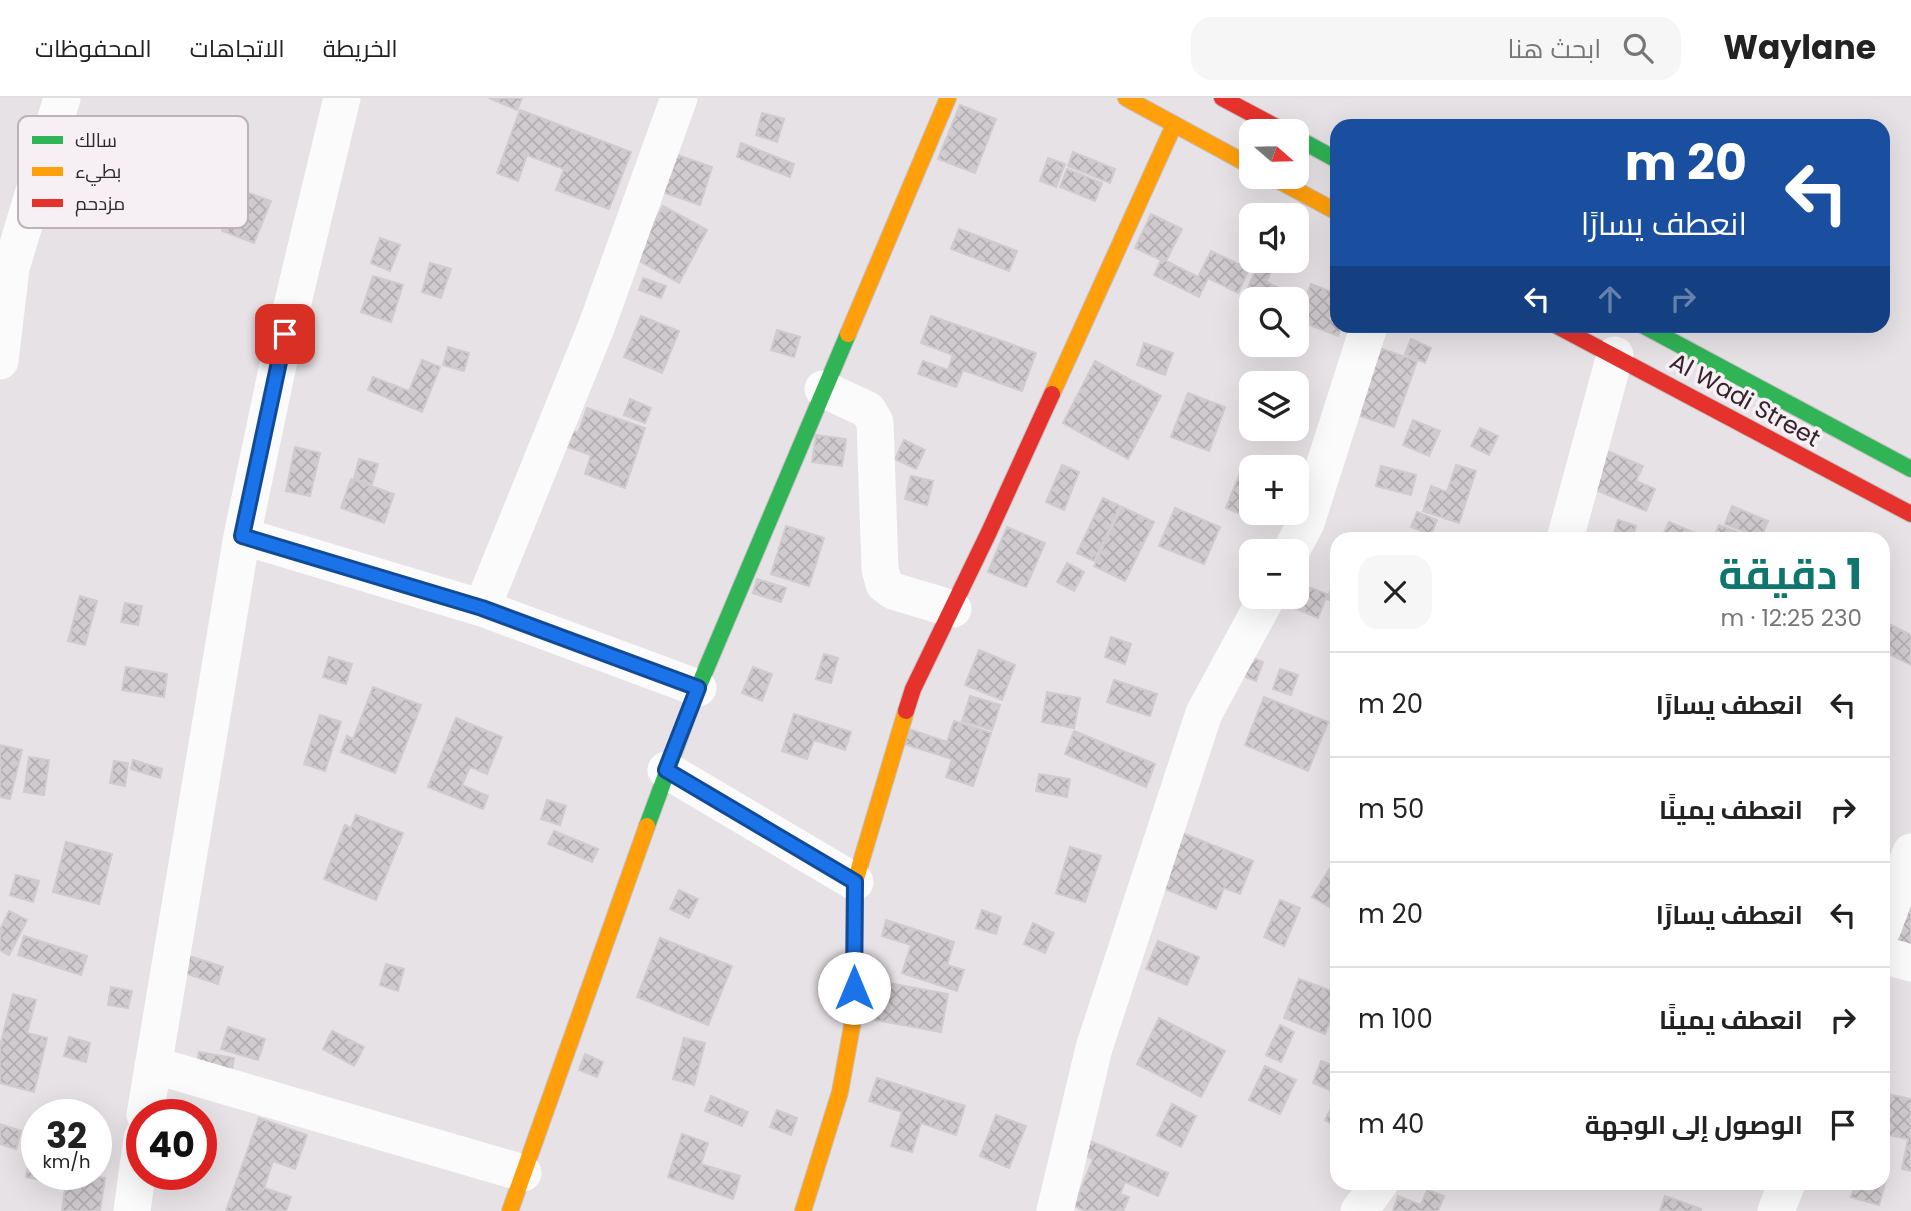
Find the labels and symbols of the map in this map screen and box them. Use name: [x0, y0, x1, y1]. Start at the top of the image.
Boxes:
legend: [18, 116, 248, 228]
north arrow: [1239, 119, 1309, 189]
text: سالك: [75, 127, 117, 154]
text: بطيء: [75, 158, 121, 186]
text: مزدحم: [75, 190, 125, 217]
pin: [255, 304, 315, 364]
street label: Al Wadi Street: [1664, 345, 1826, 454]
position arrow: [817, 951, 891, 1025]
speed limit sign: 40: [126, 1099, 217, 1190]

